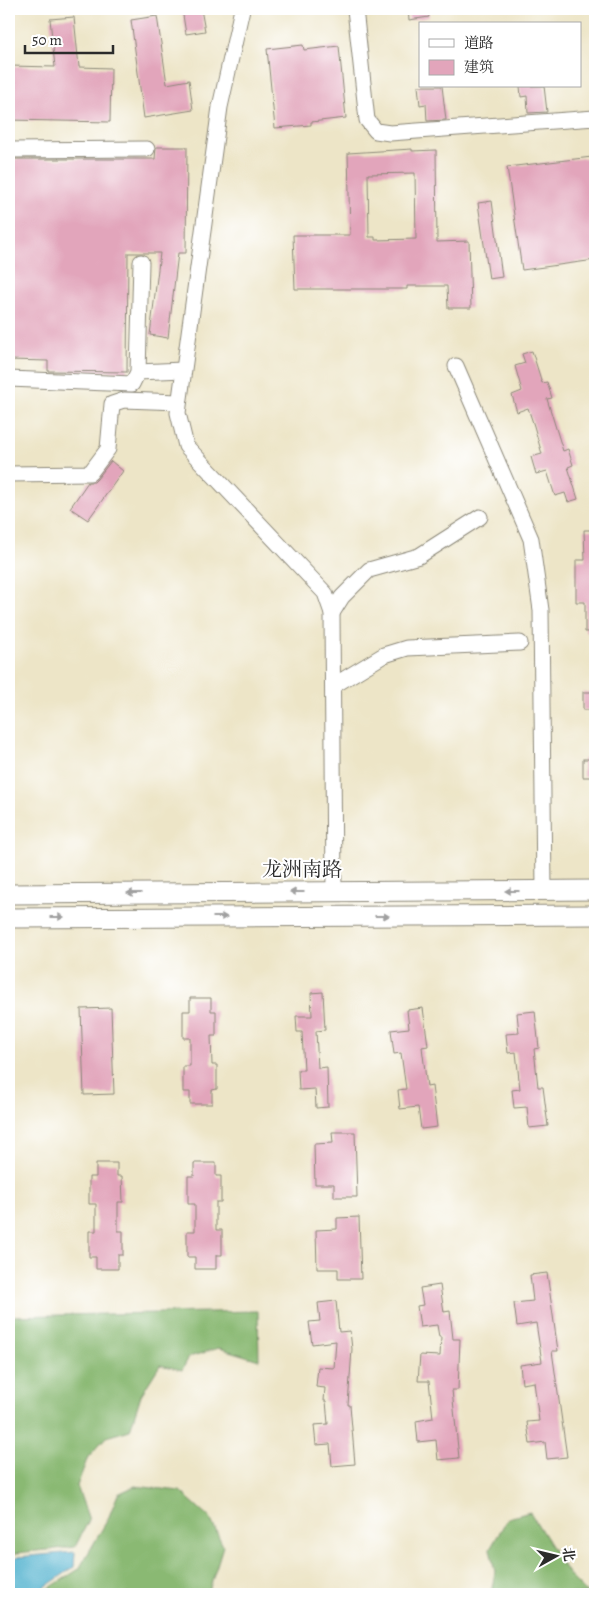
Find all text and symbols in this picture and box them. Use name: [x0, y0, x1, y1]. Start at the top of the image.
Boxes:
scale bar: [25, 22, 112, 54]
legend: [419, 22, 582, 88]
text: 50 m: [32, 30, 62, 50]
text: 道路: [464, 33, 494, 53]
text: 建筑: [464, 57, 494, 77]
street label: 龙洲南路: [262, 856, 342, 883]
one-way arrow: [503, 887, 519, 895]
one-way arrow: [288, 888, 304, 896]
one-way arrow: [126, 889, 142, 897]
one-way arrow: [375, 912, 391, 920]
one-way arrow: [50, 913, 66, 921]
one-way arrow: [212, 913, 228, 921]
north arrow: [532, 1530, 582, 1580]
text: 北: [558, 1546, 579, 1563]

